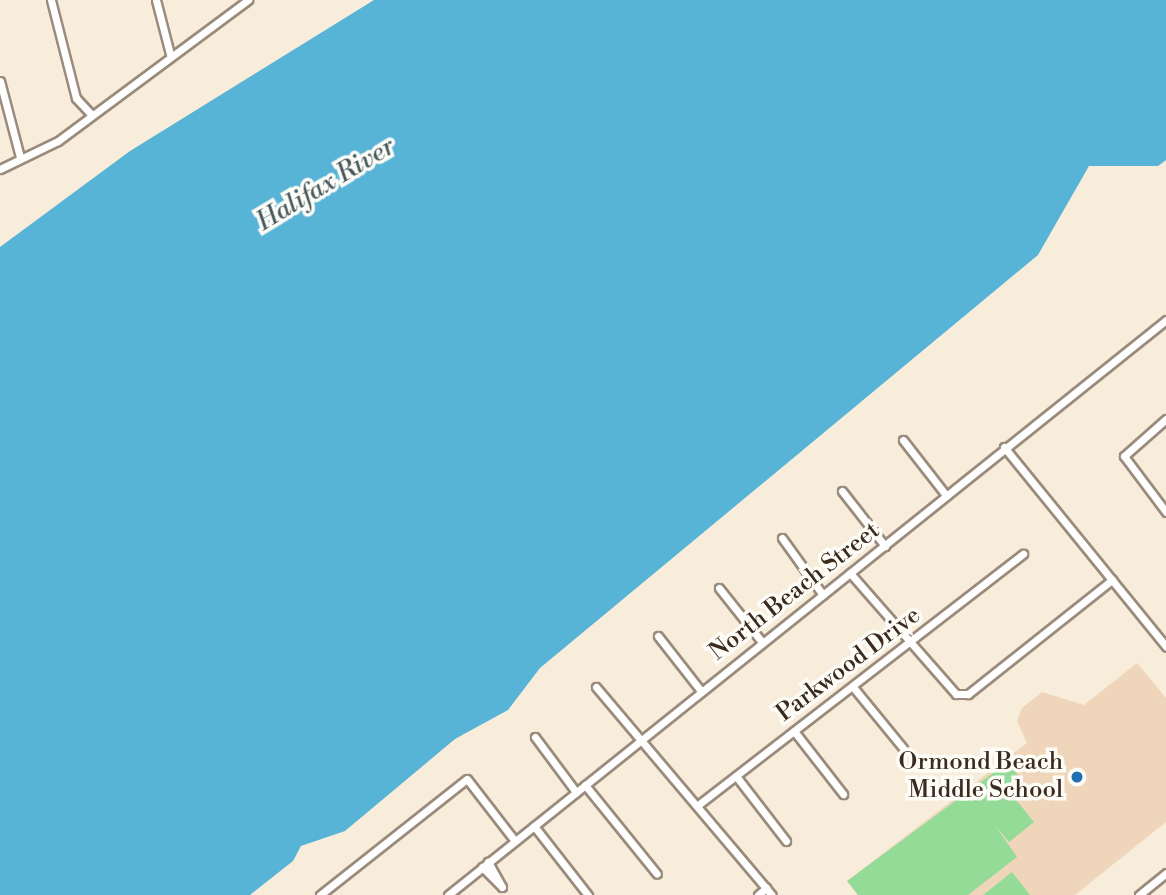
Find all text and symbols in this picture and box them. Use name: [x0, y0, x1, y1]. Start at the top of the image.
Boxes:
water label: Halifax River: [251, 132, 401, 238]
street label: North Beach Street: [704, 517, 886, 667]
street label: Parkwood Drive: [771, 601, 927, 729]
place label: Ormond Beach Middle School: [899, 749, 1063, 805]
marker: Ormond Beach Middle School: [1069, 769, 1085, 785]

